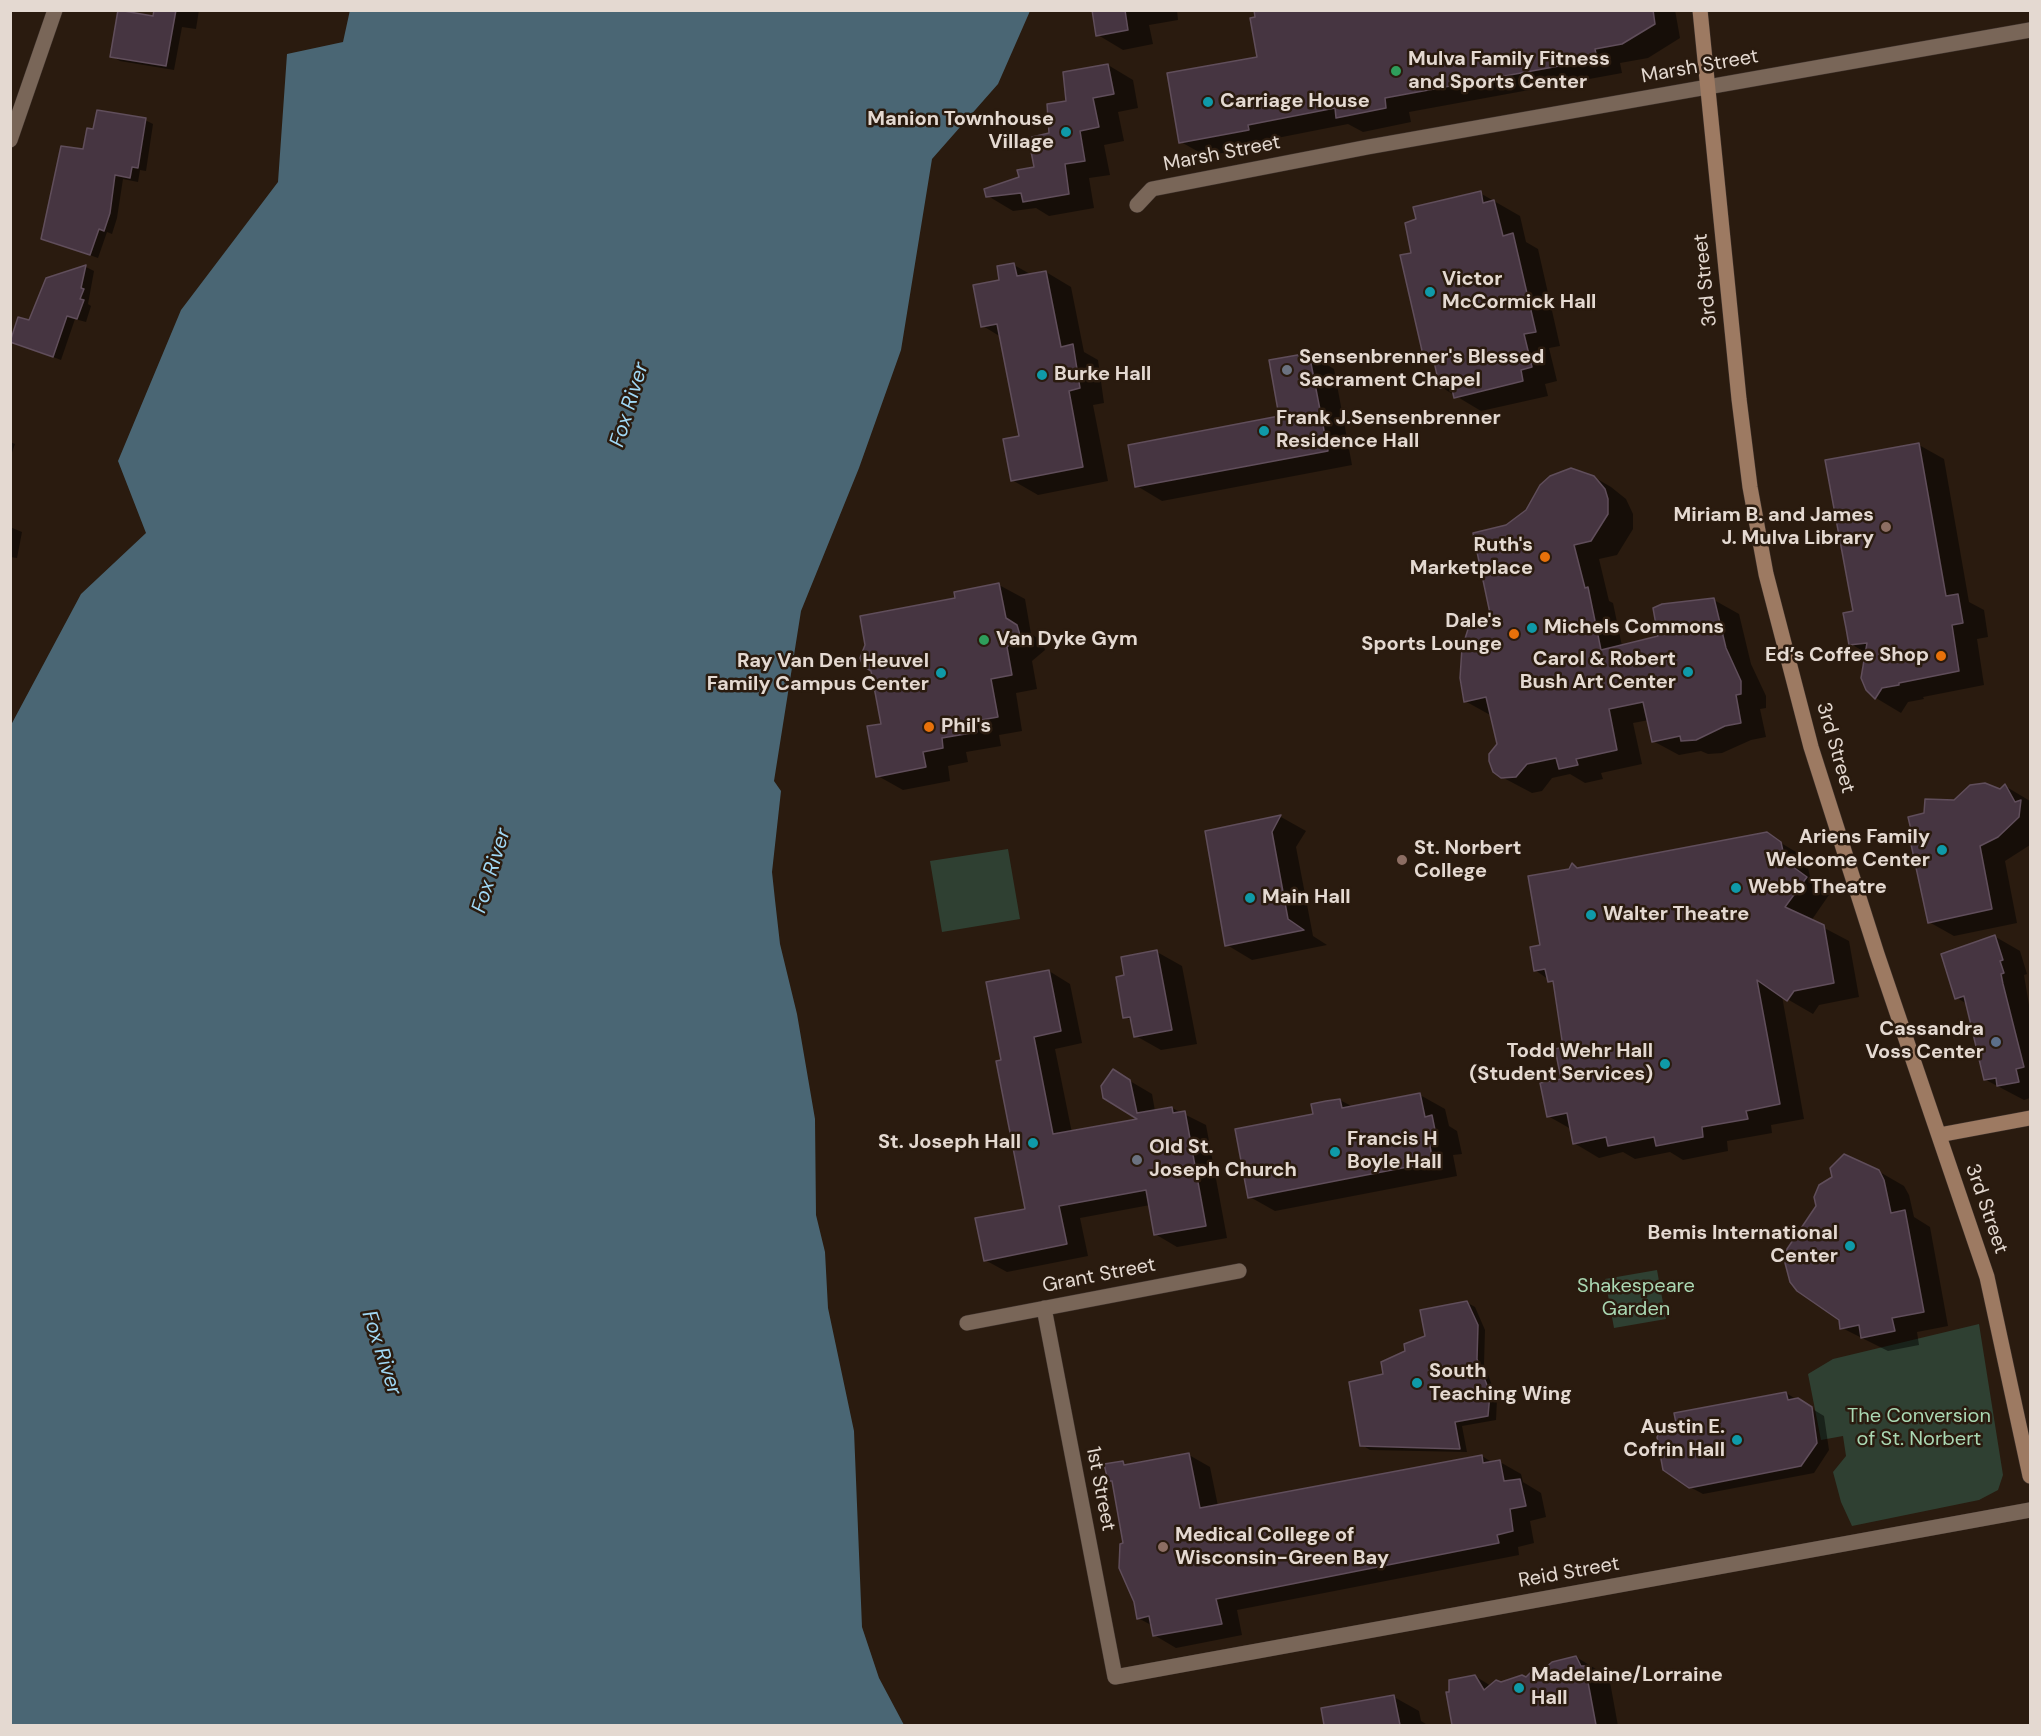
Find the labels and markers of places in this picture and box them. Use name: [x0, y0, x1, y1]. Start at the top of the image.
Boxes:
place label: Mulva Family Fitness and Sports Center: [1408, 48, 1610, 95]
marker: Mulva Family Fitness and Sports Center: [1389, 64, 1403, 78]
place label: Carriage House: [1220, 90, 1370, 114]
marker: Carriage House: [1201, 95, 1215, 109]
place label: Manion Townhouse Village: [867, 108, 1054, 155]
marker: Manion Townhouse Village: [1059, 125, 1073, 139]
place label: Victor McCormick Hall: [1442, 268, 1596, 315]
marker: Victor McCormick Hall: [1423, 285, 1437, 299]
place label: Sensenbrenner's Blessed Sacrament Chapel: [1299, 346, 1544, 393]
place label: Burke Hall: [1054, 363, 1151, 387]
marker: Sensenbrenner's Blessed Sacrament Chapel: [1280, 363, 1294, 377]
marker: Burke Hall: [1035, 368, 1049, 382]
place label: Frank J.Sensenbrenner Residence Hall: [1276, 407, 1501, 454]
marker: Frank J.Sensenbrenner Residence Hall: [1257, 424, 1271, 438]
place label: Miriam B. and James J. Mulva Library: [1674, 504, 1874, 551]
marker: Miriam B. and James J. Mulva Library: [1879, 520, 1893, 534]
place label: Ruth's Marketplace: [1410, 534, 1533, 581]
marker: Ruth's Marketplace: [1538, 550, 1552, 564]
place label: Dale's Sports Lounge: [1361, 610, 1502, 657]
place label: Michels Commons: [1544, 616, 1724, 640]
marker: Michels Commons: [1525, 621, 1539, 635]
marker: Dale's Sports Lounge: [1507, 627, 1521, 641]
place label: Van Dyke Gym: [996, 628, 1138, 652]
marker: Van Dyke Gym: [977, 633, 991, 647]
place label: Ed’s Coffee Shop: [1765, 644, 1929, 668]
place label: Carol & Robert Bush Art Center: [1520, 648, 1676, 695]
marker: Ed’s Coffee Shop: [1934, 649, 1948, 663]
place label: Ray Van Den Heuvel Family Campus Center: [707, 650, 929, 697]
marker: Carol & Robert Bush Art Center: [1681, 665, 1695, 679]
marker: Ray Van Den Heuvel Family Campus Center: [934, 666, 948, 680]
place label: Phil's: [941, 715, 991, 739]
marker: Phil's: [922, 720, 936, 734]
place label: Ariens Family Welcome Center: [1766, 826, 1930, 873]
place label: St. Norbert College: [1414, 837, 1521, 884]
marker: Ariens Family Welcome Center: [1935, 843, 1949, 857]
marker: St. Norbert College: [1395, 853, 1409, 867]
place label: Webb Theatre: [1748, 876, 1887, 900]
marker: Webb Theatre: [1729, 881, 1743, 895]
place label: Main Hall: [1262, 886, 1351, 910]
marker: Main Hall: [1243, 891, 1257, 905]
place label: Walter Theatre: [1603, 903, 1749, 927]
marker: Walter Theatre: [1584, 908, 1598, 922]
place label: Cassandra Voss Center: [1865, 1018, 1984, 1065]
marker: Cassandra Voss Center: [1989, 1035, 2003, 1049]
place label: Todd Wehr Hall (Student Services): [1469, 1040, 1653, 1087]
marker: Todd Wehr Hall (Student Services): [1658, 1057, 1672, 1071]
place label: Francis H Boyle Hall: [1347, 1128, 1442, 1175]
place label: St. Joseph Hall: [878, 1131, 1021, 1155]
marker: St. Joseph Hall: [1026, 1136, 1040, 1150]
place label: Old St. Joseph Church: [1149, 1136, 1297, 1183]
marker: Francis H Boyle Hall: [1328, 1145, 1342, 1159]
marker: Old St. Joseph Church: [1130, 1153, 1144, 1167]
place label: Bemis International Center: [1647, 1222, 1838, 1269]
marker: Bemis International Center: [1843, 1239, 1857, 1253]
place label: South Teaching Wing: [1429, 1360, 1572, 1407]
marker: South Teaching Wing: [1410, 1376, 1424, 1390]
place label: Austin E. Cofrin Hall: [1623, 1416, 1725, 1463]
marker: Austin E. Cofrin Hall: [1730, 1433, 1744, 1447]
place label: Medical College of Wisconsin-Green Bay: [1175, 1524, 1389, 1571]
marker: Medical College of Wisconsin-Green Bay: [1156, 1540, 1170, 1554]
place label: Madelaine/Lorraine Hall: [1531, 1664, 1723, 1711]
marker: Madelaine/Lorraine Hall: [1512, 1681, 1526, 1695]

